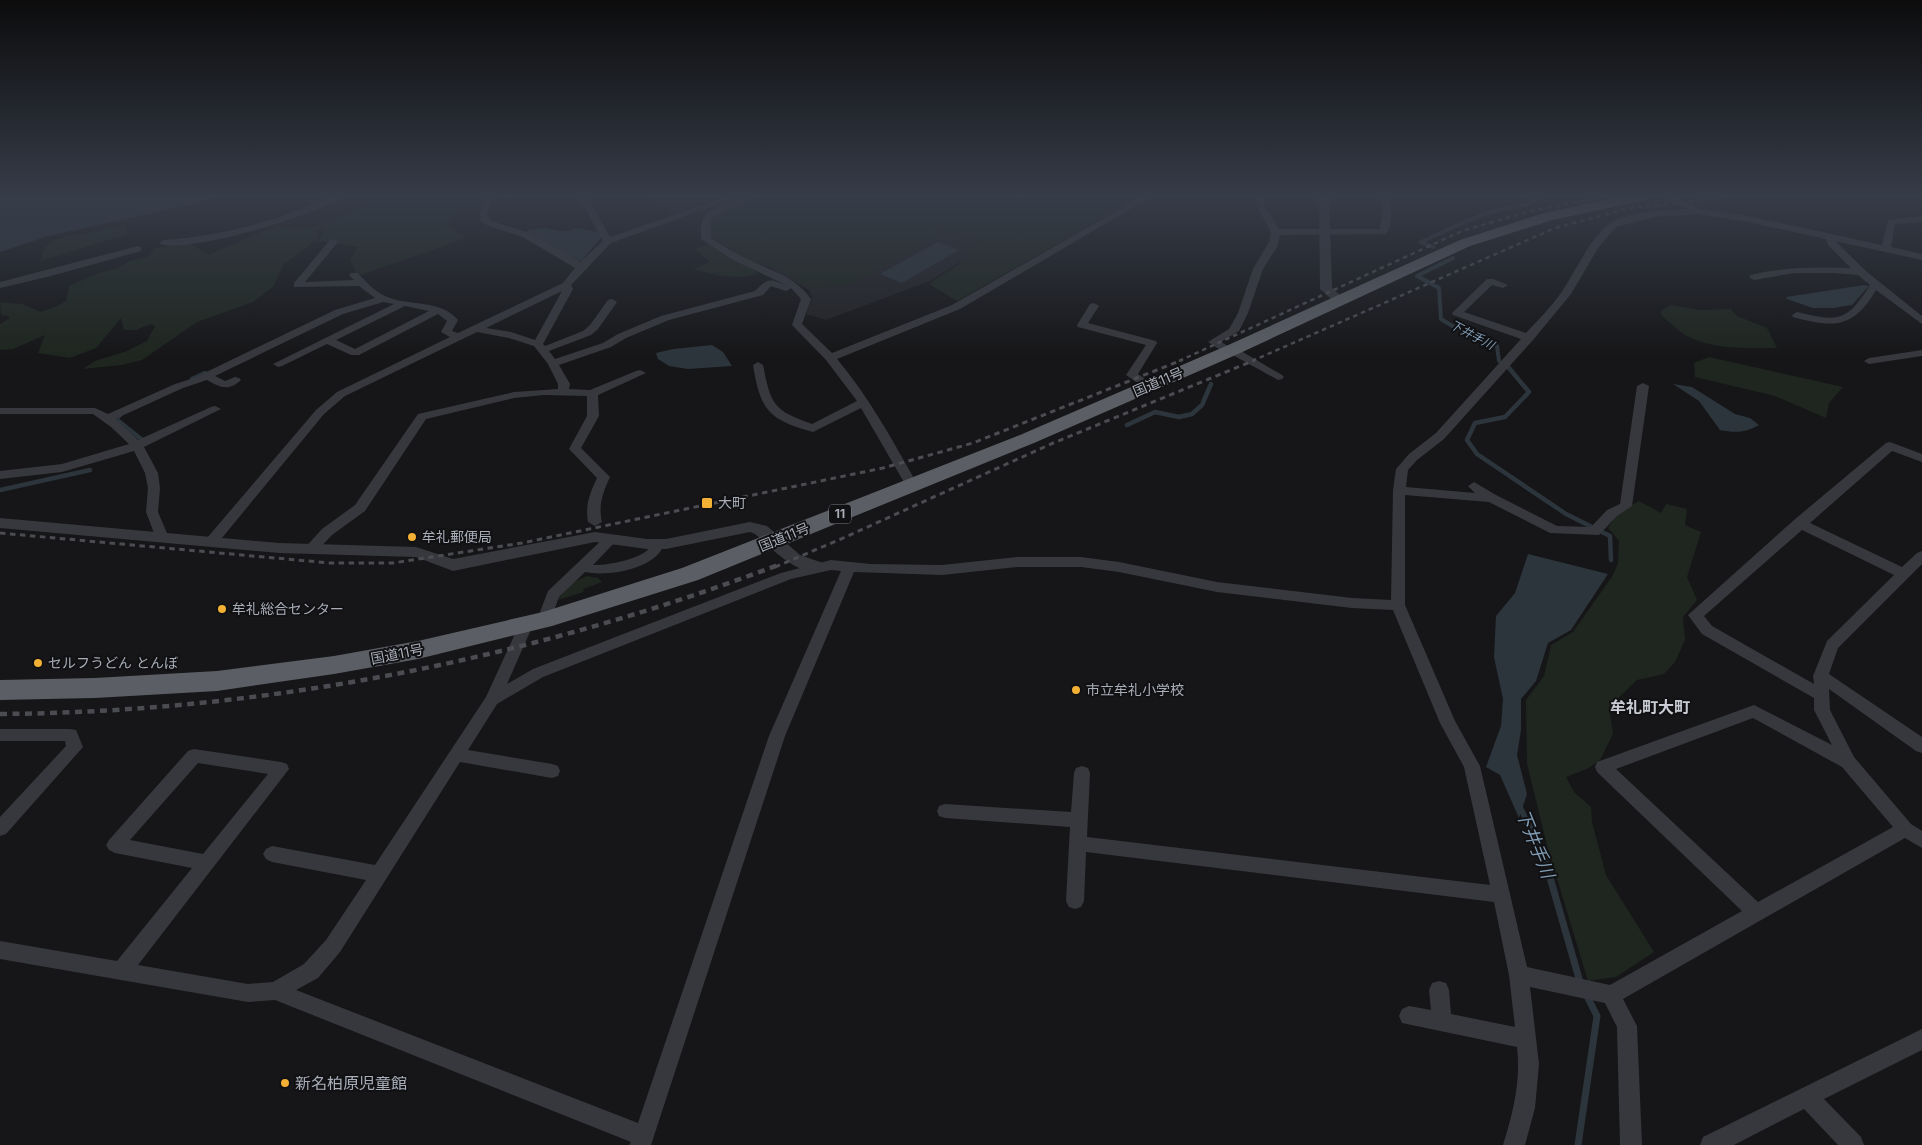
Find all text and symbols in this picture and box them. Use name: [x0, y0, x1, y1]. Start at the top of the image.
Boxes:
water label: 下井手川: [1448, 317, 1499, 353]
street label: 国道11号: [1130, 363, 1186, 400]
place label: 大町: [718, 494, 746, 511]
marker: 大町: [700, 496, 714, 510]
road number: 11: [829, 504, 851, 524]
street label: 国道11号: [756, 519, 812, 554]
place label: 牟礼郵便局: [422, 528, 492, 545]
marker: 牟礼郵便局: [406, 531, 418, 543]
place label: 牟礼総合センター: [232, 600, 344, 617]
marker: 牟礼総合センター: [216, 603, 228, 615]
street label: 国道11号: [369, 640, 425, 667]
place label: セルフうどん とんぼ: [48, 654, 178, 671]
marker: セルフうどん とんぼ: [32, 657, 44, 669]
place label: 市立牟礼小学校: [1086, 681, 1184, 698]
marker: 市立牟礼小学校: [1070, 684, 1082, 696]
district label: 牟礼町大町: [1610, 697, 1690, 717]
water label: 下井手川: [1512, 807, 1559, 883]
place label: 新名柏原児童館: [295, 1073, 407, 1093]
marker: 新名柏原児童館: [279, 1077, 291, 1089]

